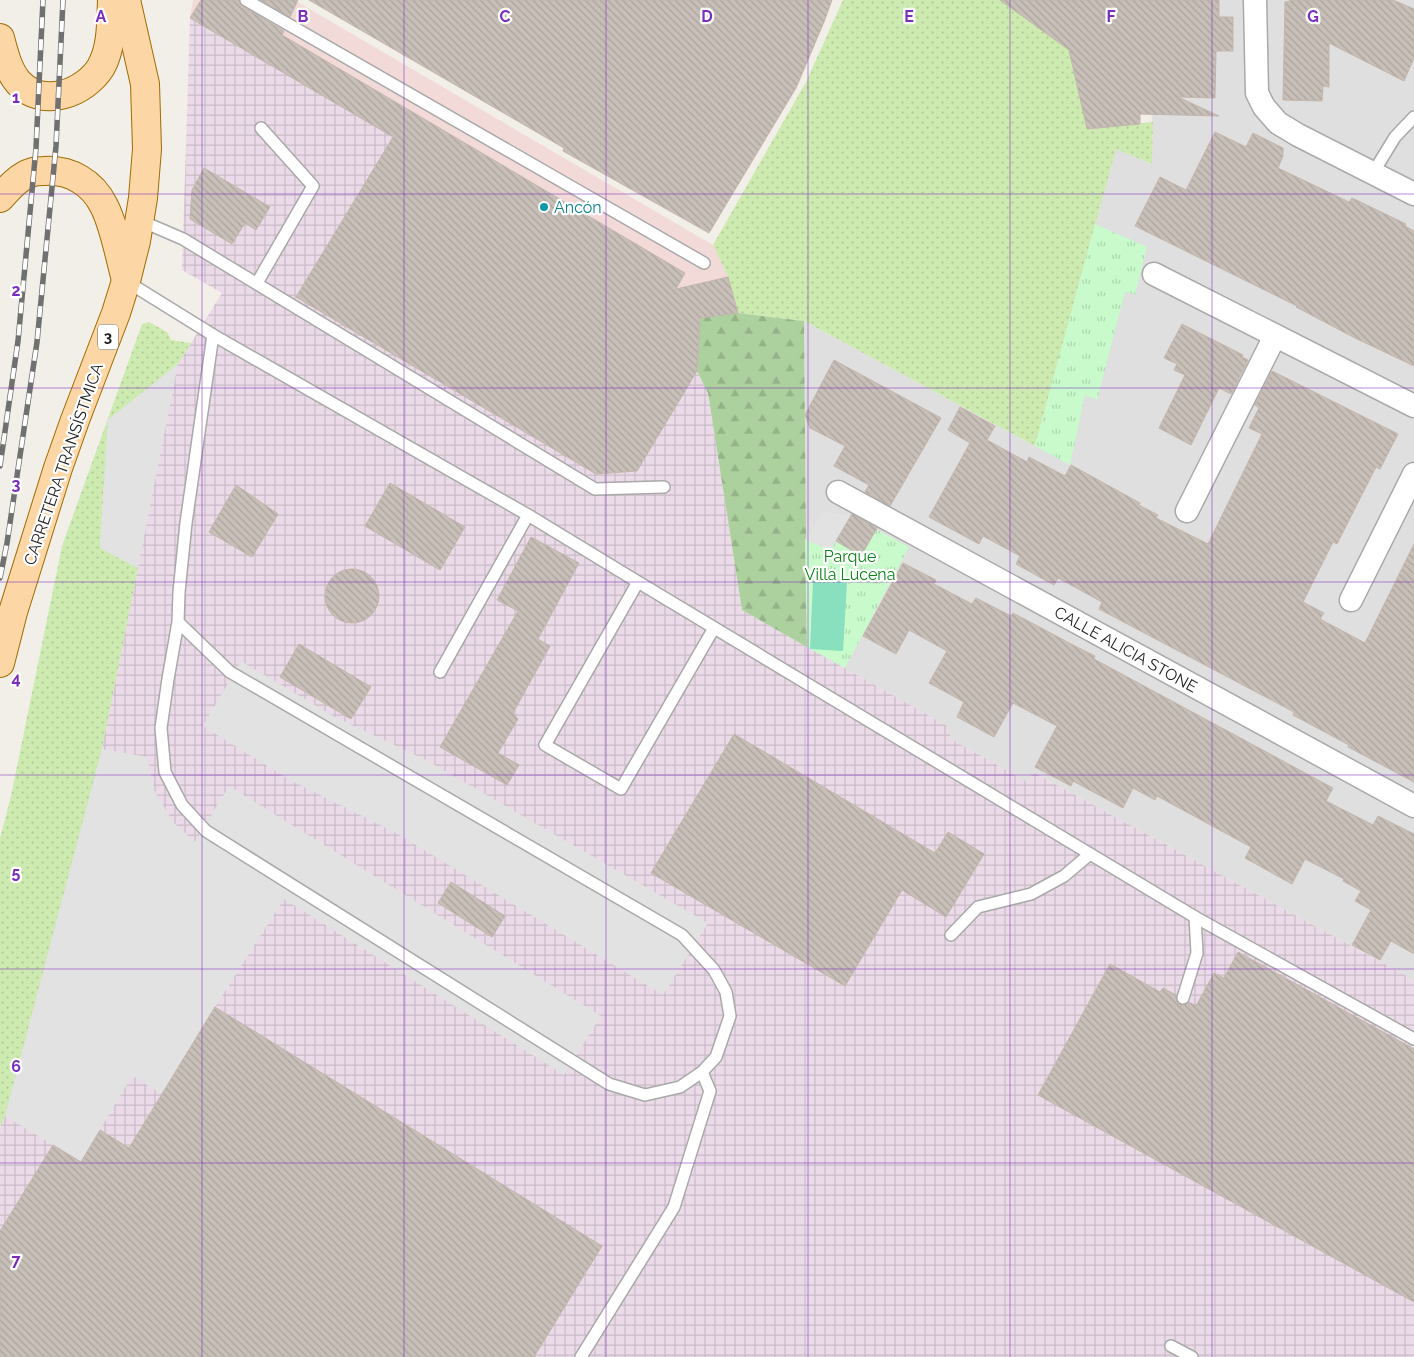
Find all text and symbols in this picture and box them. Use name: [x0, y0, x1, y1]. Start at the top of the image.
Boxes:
text: A: [96, 7, 107, 26]
text: B: [298, 7, 309, 26]
text: C: [500, 7, 511, 26]
text: D: [701, 7, 713, 26]
text: E: [904, 7, 914, 26]
text: F: [1106, 7, 1116, 26]
text: G: [1307, 7, 1319, 26]
text: 1: [12, 88, 20, 107]
place label: Ancón: [554, 198, 602, 217]
marker: Ancón: [538, 201, 550, 213]
text: 2: [11, 281, 21, 300]
road number: 3: [98, 324, 118, 350]
street label: CARRETERA TRANSÍSTMICA: [19, 360, 107, 568]
text: 3: [12, 475, 21, 494]
park label: Parque Villa Lucena: [805, 547, 895, 584]
street label: CALLE ALICIA STONE: [1051, 602, 1201, 697]
text: 4: [11, 669, 21, 688]
text: 5: [12, 863, 21, 882]
text: 6: [11, 1057, 21, 1076]
text: 7: [12, 1251, 21, 1270]

